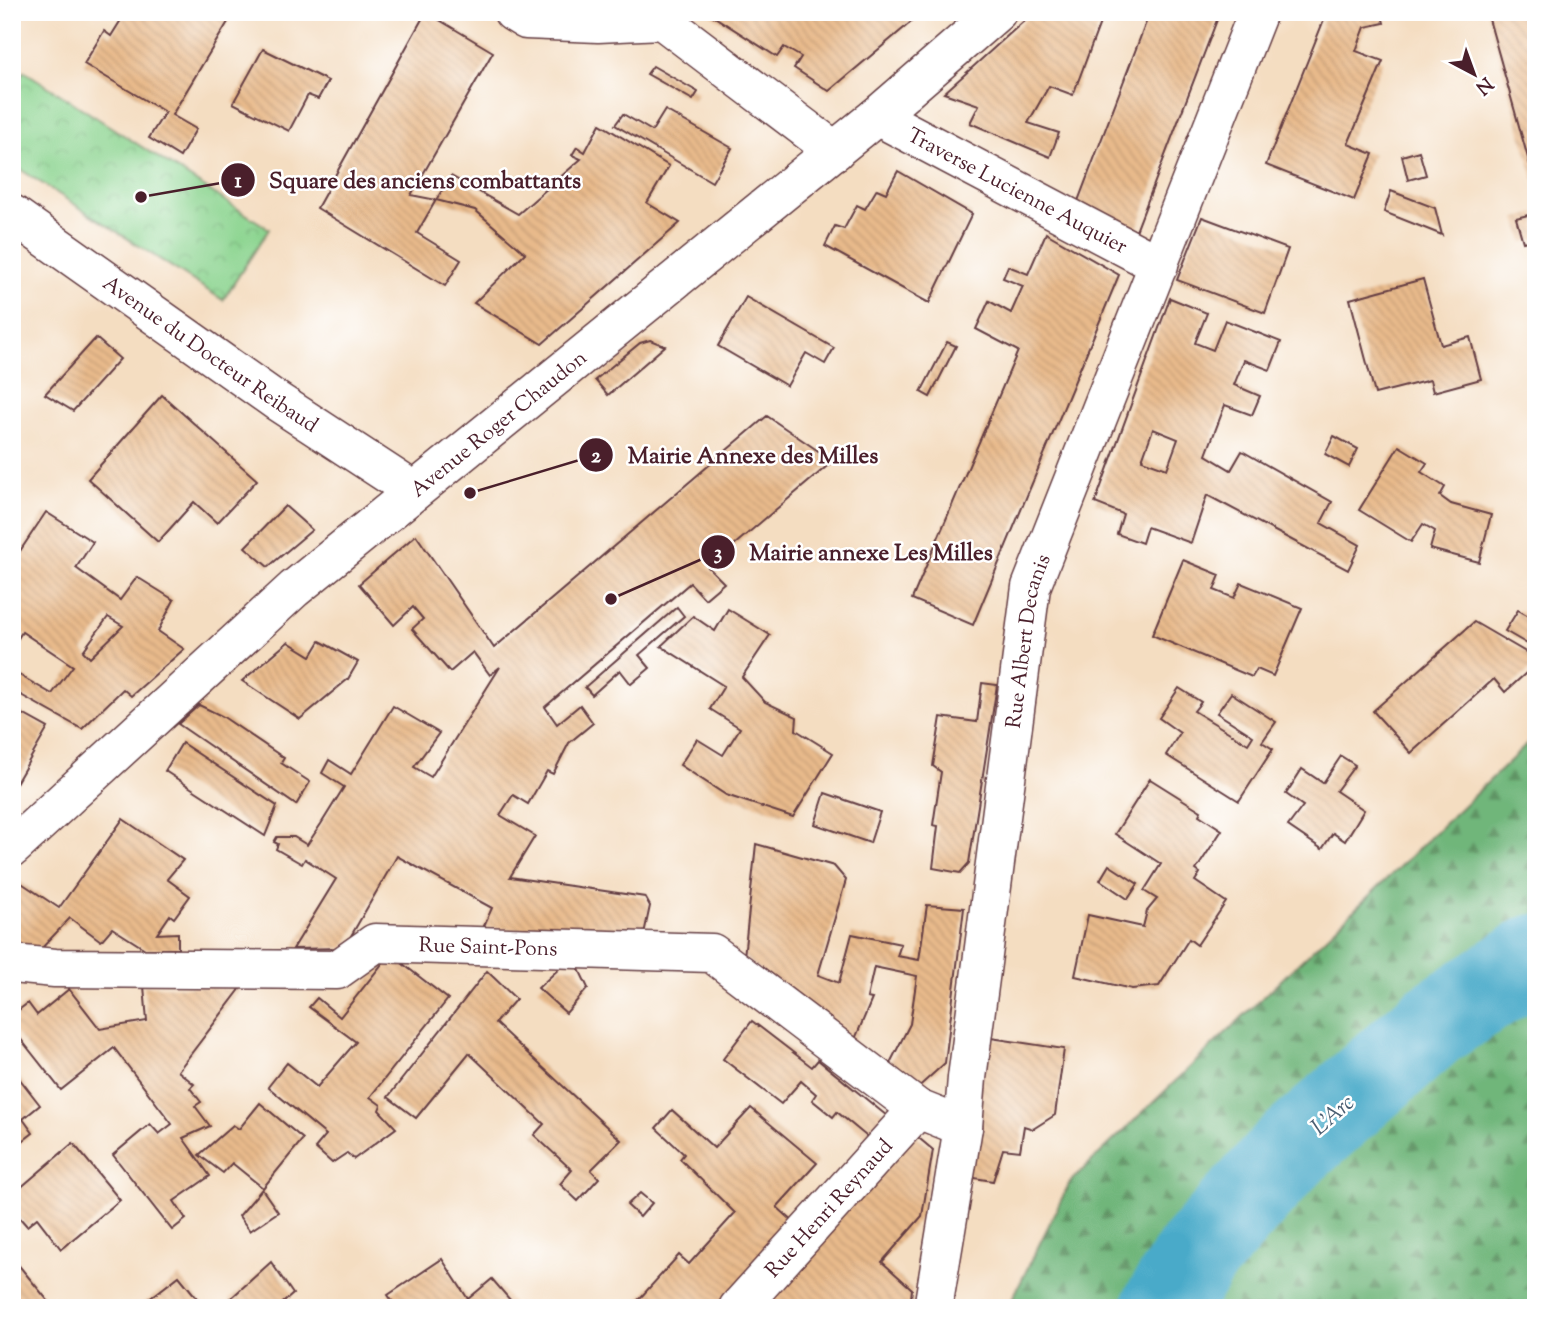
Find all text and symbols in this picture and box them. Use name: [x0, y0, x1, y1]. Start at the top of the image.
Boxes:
north arrow: [1440, 38, 1510, 108]
text: N: [1469, 70, 1498, 100]
street label: Traverse Lucienne Auquier: [901, 121, 1132, 263]
callout: Square des anciens combattants: [220, 158, 595, 202]
text: Square des anciens combattants: [269, 166, 581, 199]
text: 1: [234, 167, 242, 197]
street label: Avenue du Docteur Reibaud: [96, 270, 323, 441]
street label: Avenue Roger Chaudon: [405, 344, 594, 506]
callout: Mairie Annexe des Milles: [579, 433, 892, 477]
text: Mairie Annexe des Milles: [628, 441, 878, 474]
text: 2: [591, 442, 601, 472]
callout: Mairie annexe Les Milles: [700, 530, 1007, 574]
text: Mairie annexe Les Milles: [749, 538, 993, 571]
text: 3: [714, 539, 722, 569]
street label: Rue Albert Decanis: [1000, 550, 1060, 730]
street label: Rue Saint-Pons: [418, 931, 558, 965]
water label: L'Arc: [1305, 1088, 1363, 1144]
street label: Rue Henri Reynaud: [759, 1133, 901, 1285]

